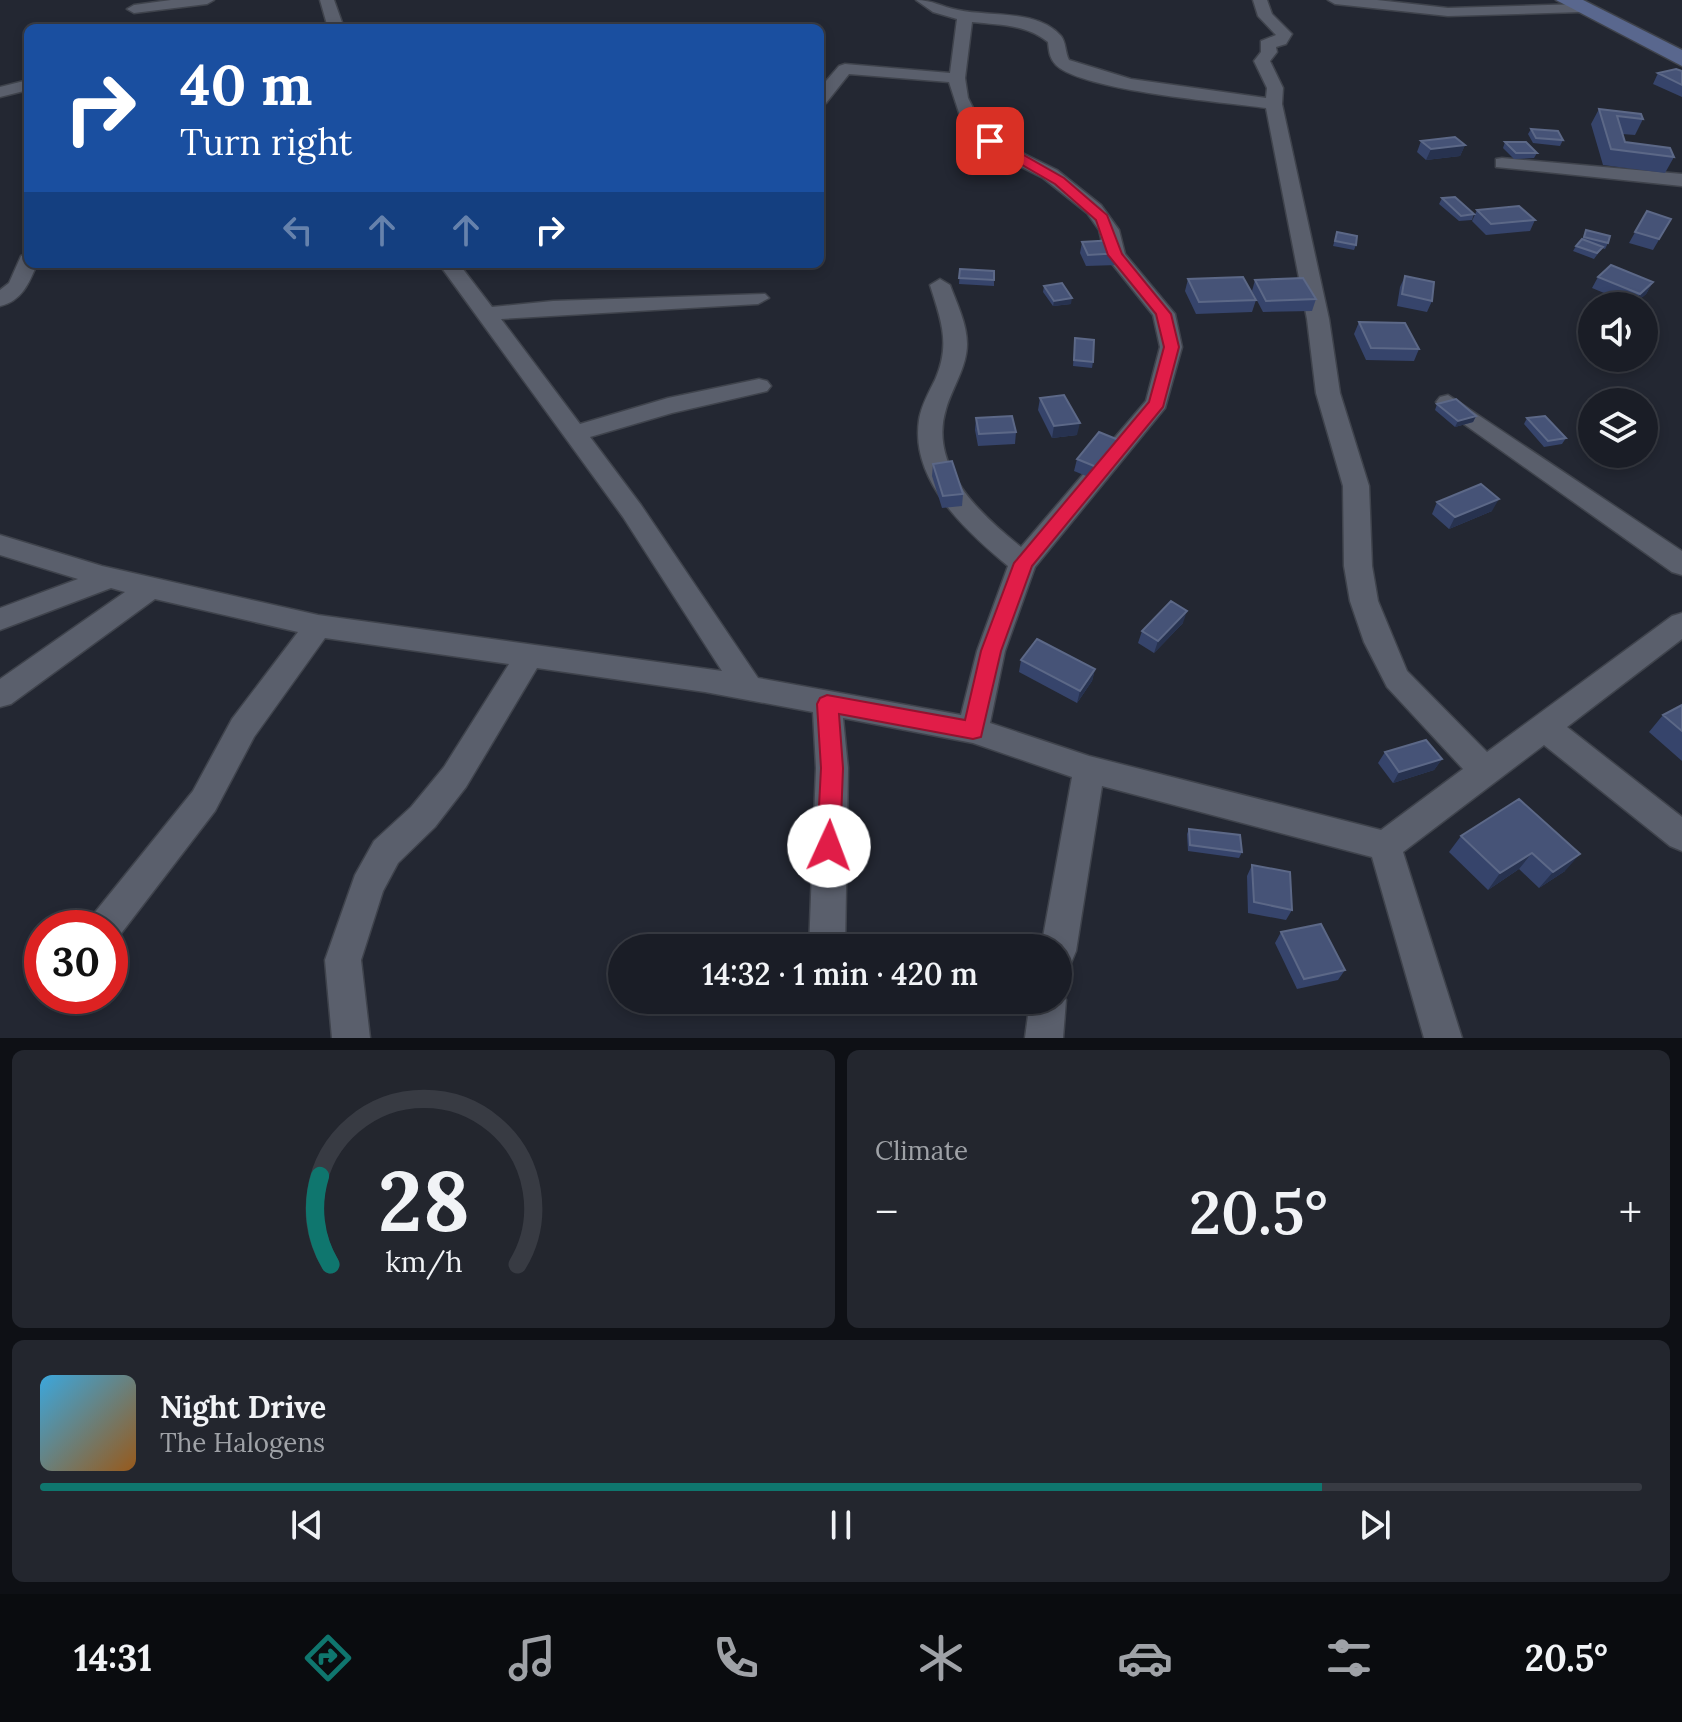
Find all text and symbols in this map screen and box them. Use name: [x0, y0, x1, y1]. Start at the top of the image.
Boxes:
text: 40 m: [180, 49, 313, 120]
icon: right: [48, 56, 152, 160]
pin: [956, 107, 1024, 175]
text: Turn right: [180, 119, 353, 165]
icon: arrive: [968, 119, 1012, 163]
icon: left: [276, 208, 320, 252]
icon: ahead: [360, 208, 404, 252]
icon: ahead: [444, 208, 488, 252]
icon: right: [528, 208, 572, 252]
map controls: [1578, 292, 1658, 468]
button: sound: [1578, 292, 1658, 372]
button: layers: [1578, 388, 1658, 468]
position arrow: [787, 804, 871, 888]
speed limit sign: 30: [24, 910, 128, 1014]
text: 14:32 · 1 min · 420 m: [702, 955, 978, 993]
text: Climate: [875, 1134, 968, 1167]
text: 28: [378, 1147, 469, 1254]
text: 20.5°: [1189, 1174, 1328, 1250]
text: −: [875, 1184, 898, 1240]
text: +: [1619, 1184, 1642, 1240]
text: km/h: [385, 1243, 462, 1280]
text: Night Drive: [160, 1388, 326, 1426]
text: The Halogens: [160, 1426, 325, 1459]
icon: previous: [285, 1503, 329, 1547]
icon: pause: [819, 1503, 863, 1547]
icon: next: [1353, 1503, 1397, 1547]
icon: directions: [300, 1630, 356, 1686]
icon: music: [504, 1630, 560, 1686]
icon: phone: [708, 1630, 764, 1686]
icon: climate: [913, 1630, 969, 1686]
icon: car: [1117, 1630, 1173, 1686]
icon: filters: [1321, 1630, 1377, 1686]
text: 14:31: [74, 1635, 152, 1681]
text: 20.5°: [1525, 1635, 1608, 1681]

